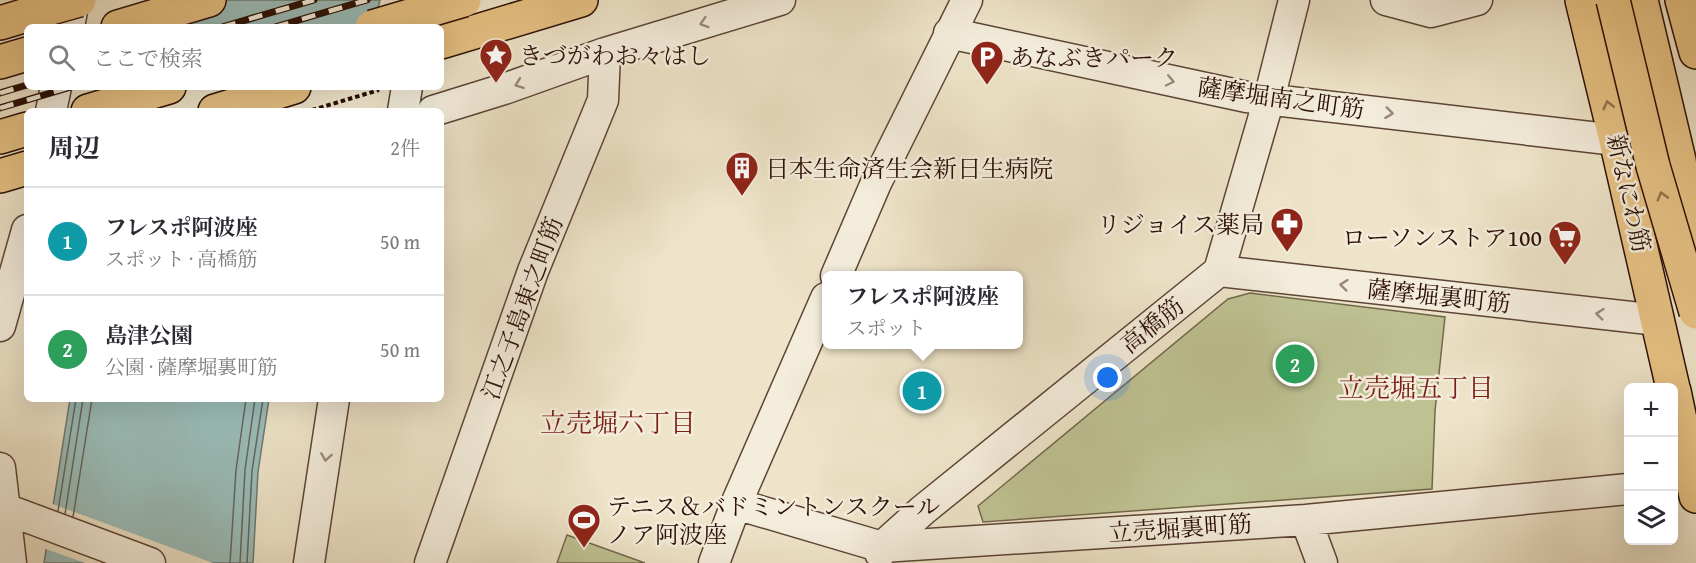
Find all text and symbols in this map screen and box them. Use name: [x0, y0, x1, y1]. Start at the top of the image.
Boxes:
one-way arrow: [699, 16, 710, 28]
search box: [24, 24, 444, 90]
place icon: きづがわお々はし: [478, 37, 514, 84]
place label: きづがわお々はし: [519, 38, 711, 73]
parking icon: あなぶきパーク: [969, 39, 1005, 86]
place label: あなぶきパーク: [1010, 40, 1178, 75]
icon: search: [45, 41, 78, 74]
text: ここで検索: [93, 42, 203, 74]
street label: 薩摩堀南之町筋: [1195, 69, 1367, 127]
one-way arrow: [1165, 73, 1175, 86]
one-way arrow: [514, 76, 525, 89]
one-way arrow: [1602, 101, 1615, 111]
one-way arrow: [1385, 106, 1394, 119]
text: 周辺: [48, 128, 100, 167]
street label: 新なにわ筋: [1598, 131, 1660, 255]
text: 2件: [390, 133, 420, 162]
building icon: 日本生命済生会新日生病院: [724, 150, 760, 197]
place label: 日本生命済生会新日生病院: [765, 151, 1053, 186]
one-way arrow: [1657, 191, 1669, 202]
pharmacy icon: リジョイス薬局: [1269, 206, 1305, 253]
place label: リジョイス薬局: [1097, 207, 1264, 242]
text: フレスポ阿波座: [105, 211, 257, 243]
street label: 江之子島東之町筋: [473, 212, 571, 404]
supermarket icon: ローソンストア100: [1547, 219, 1583, 266]
place label: ローソンストア100: [1342, 220, 1542, 255]
text: 1: [62, 227, 73, 256]
text: 50 m: [380, 227, 420, 256]
text: スポット · 高橋筋: [105, 244, 257, 273]
popup: [822, 271, 1023, 349]
street label: 薩摩堀裏町筋: [1366, 271, 1512, 321]
one-way arrow: [1339, 279, 1348, 292]
text: フレスポ阿波座: [846, 280, 999, 312]
street label: 高橋筋: [1113, 289, 1191, 361]
one-way arrow: [1596, 308, 1605, 321]
text: スポット: [846, 313, 926, 342]
text: 島津公園: [105, 319, 193, 351]
text: 2: [62, 335, 73, 364]
text: 50 m: [380, 335, 420, 364]
pin: 2: [1276, 342, 1314, 386]
text: 公園 · 薩摩堀裏町筋: [105, 352, 277, 381]
your location: [1093, 363, 1122, 392]
pin: 1: [902, 368, 942, 414]
district label: 立売堀五丁目: [1338, 368, 1494, 407]
map controls: [1624, 383, 1678, 545]
button: +: [1624, 383, 1678, 437]
district label: 立売堀六丁目: [540, 403, 696, 442]
button: −: [1624, 437, 1678, 491]
one-way arrow: [320, 452, 332, 461]
place label: テニス＆バドミントンスクール ノア阿波座: [607, 489, 940, 552]
button: layers: [1624, 491, 1678, 545]
sports icon: テニス＆バドミントンスクール ノア阿波座: [566, 502, 602, 549]
street label: 立売堀裏町筋: [1107, 506, 1253, 550]

